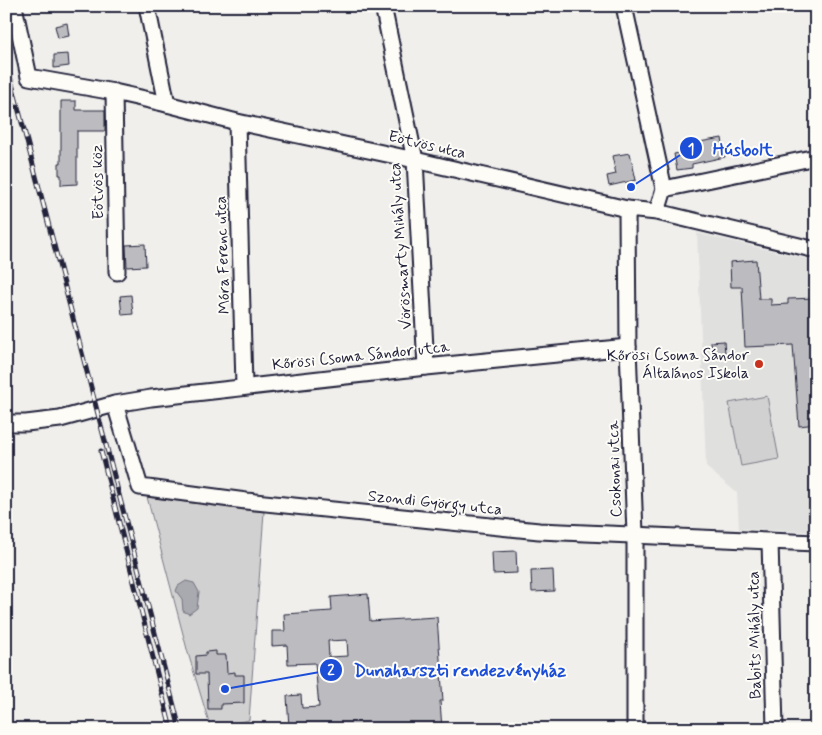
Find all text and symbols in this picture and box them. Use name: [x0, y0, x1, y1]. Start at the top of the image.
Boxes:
street label: Eötvös utca: [386, 126, 468, 164]
callout: Húsbolt: [678, 132, 783, 165]
text: Húsbolt: [713, 138, 774, 162]
text: 1: [688, 140, 694, 160]
street label: Eötvös köz: [87, 144, 109, 220]
street label: Vörösmarty Mihály utca: [385, 162, 417, 330]
street label: Móra Ferenc utca: [210, 195, 236, 314]
street label: Kőrösi Csoma Sándor utca: [271, 336, 451, 376]
place label: Kőrösi Csoma Sándor Általános Iskola: [607, 345, 750, 384]
marker: Kőrösi Csoma Sándor Általános Iskola: [753, 358, 765, 370]
street label: Csokonai utca: [603, 420, 627, 518]
street label: Szondi György utca: [367, 486, 503, 521]
street label: Babits Mihály utca: [743, 571, 767, 699]
callout: Dunaharszti rendezvényház: [319, 653, 576, 686]
text: Dunaharszti rendezvényház: [354, 659, 566, 683]
text: 2: [327, 661, 335, 681]

